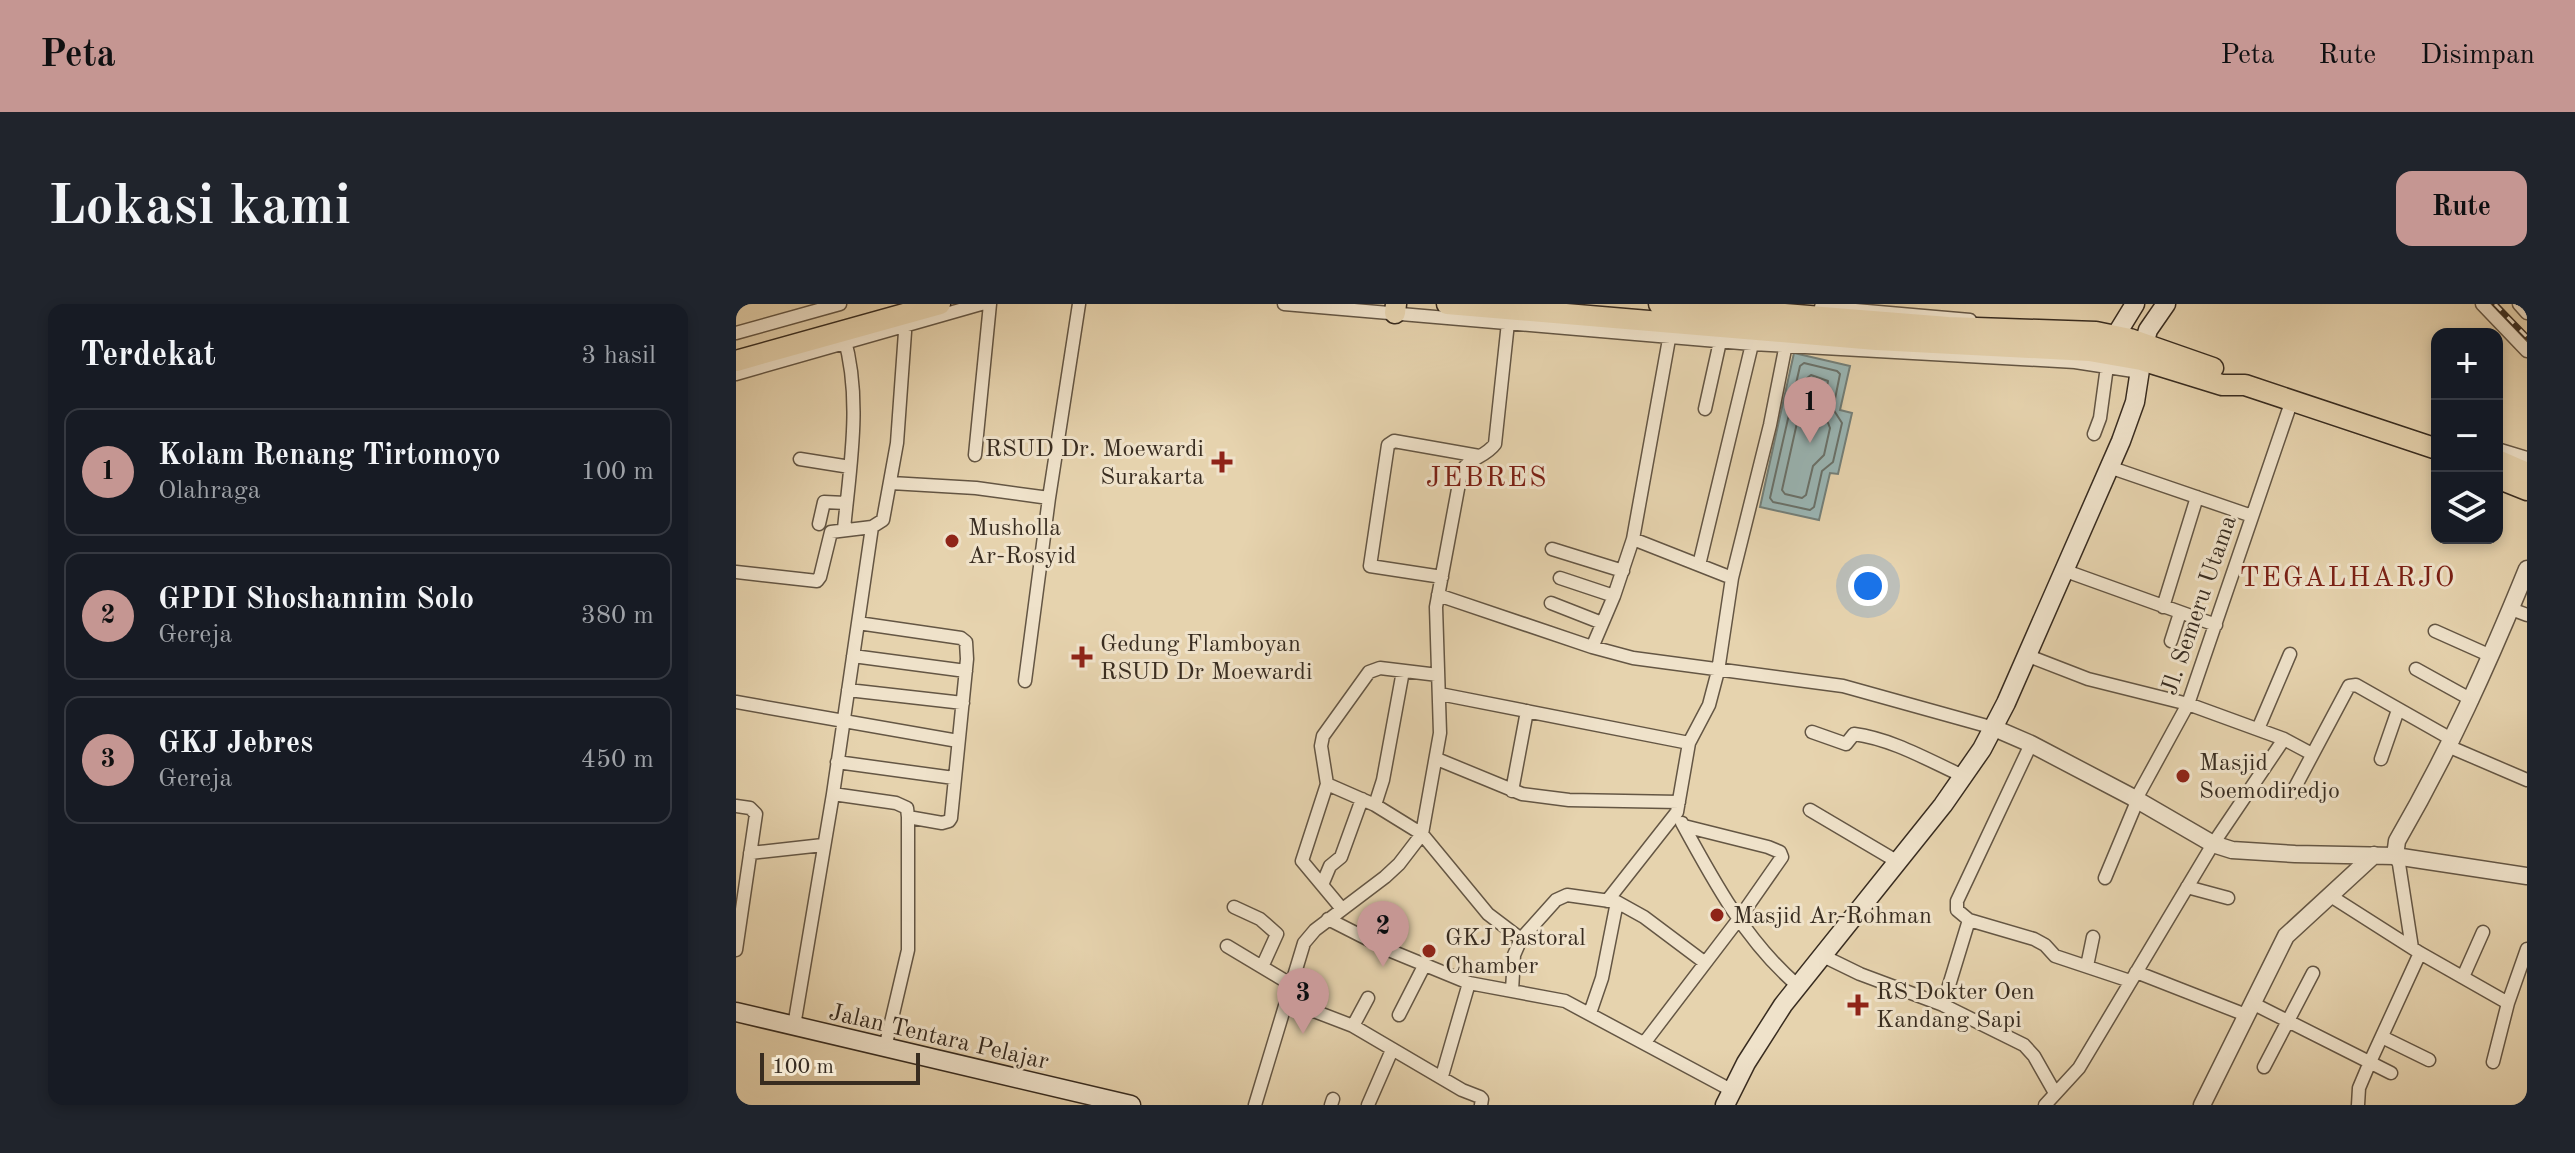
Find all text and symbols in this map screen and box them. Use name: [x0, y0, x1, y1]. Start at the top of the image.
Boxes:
text: Peta: [40, 37, 116, 75]
text: Peta: [2220, 42, 2275, 70]
text: Rute: [2319, 42, 2376, 70]
text: Disimpan: [2420, 42, 2535, 70]
button: Rute: [2396, 171, 2527, 246]
text: Lokasi kami: [48, 180, 351, 236]
map controls: [2431, 328, 2503, 544]
button: +: [2431, 328, 2503, 400]
text: Terdekat: [80, 339, 216, 373]
text: 3 hasil: [581, 343, 656, 369]
pin: 1: [1784, 377, 1836, 443]
button: −: [2431, 400, 2503, 472]
place label: RSUD Dr. Moewardi Surakarta: [985, 438, 1204, 490]
text: Kolam Renang Tirtomoyo: [158, 441, 501, 471]
marker: RSUD Dr. Moewardi Surakarta: [1211, 451, 1233, 473]
text: 1: [100, 459, 116, 485]
text: 100 m: [581, 459, 654, 485]
district label: JEBRES: [1426, 465, 1548, 493]
button: layers: [2431, 472, 2503, 544]
text: Olahraga: [158, 478, 261, 504]
street label: Jl. Semeru Utama: [2158, 513, 2242, 699]
place label: Musholla Ar-Rosyid: [968, 517, 1076, 569]
marker: Musholla Ar-Rosyid: [943, 532, 961, 550]
district label: TEGALHARJO: [2240, 565, 2456, 593]
your location: [1848, 566, 1888, 606]
text: GPDI Shoshannim Solo: [158, 585, 474, 615]
text: 2: [100, 603, 116, 629]
text: 380 m: [581, 603, 654, 629]
text: Gereja: [158, 622, 232, 648]
place label: Gedung Flamboyan RSUD Dr Moewardi: [1100, 633, 1313, 685]
marker: Gedung Flamboyan RSUD Dr Moewardi: [1071, 646, 1093, 668]
text: GKJ Jebres: [158, 729, 313, 759]
text: 3: [100, 747, 116, 773]
text: 450 m: [581, 747, 654, 773]
place label: Masjid Soemodiredjo: [2199, 752, 2340, 804]
text: Gereja: [158, 766, 232, 792]
marker: Masjid Soemodiredjo: [2174, 767, 2192, 785]
pin: 2: [1357, 901, 1409, 967]
place label: Masjid Ar-Rohman: [1733, 905, 1932, 929]
marker: Masjid Ar-Rohman: [1708, 906, 1726, 924]
place label: GKJ Pastoral Chamber: [1445, 927, 1586, 979]
marker: GKJ Pastoral Chamber: [1420, 942, 1438, 960]
pin: 3: [1277, 968, 1329, 1034]
place label: RS Dokter Oen Kandang Sapi: [1876, 981, 2035, 1033]
marker: RS Dokter Oen Kandang Sapi: [1847, 994, 1869, 1016]
street label: Jalan Tentara Pelajar: [826, 1001, 1051, 1075]
scale bar: [760, 1049, 920, 1085]
text: 100 m: [772, 1056, 834, 1078]

